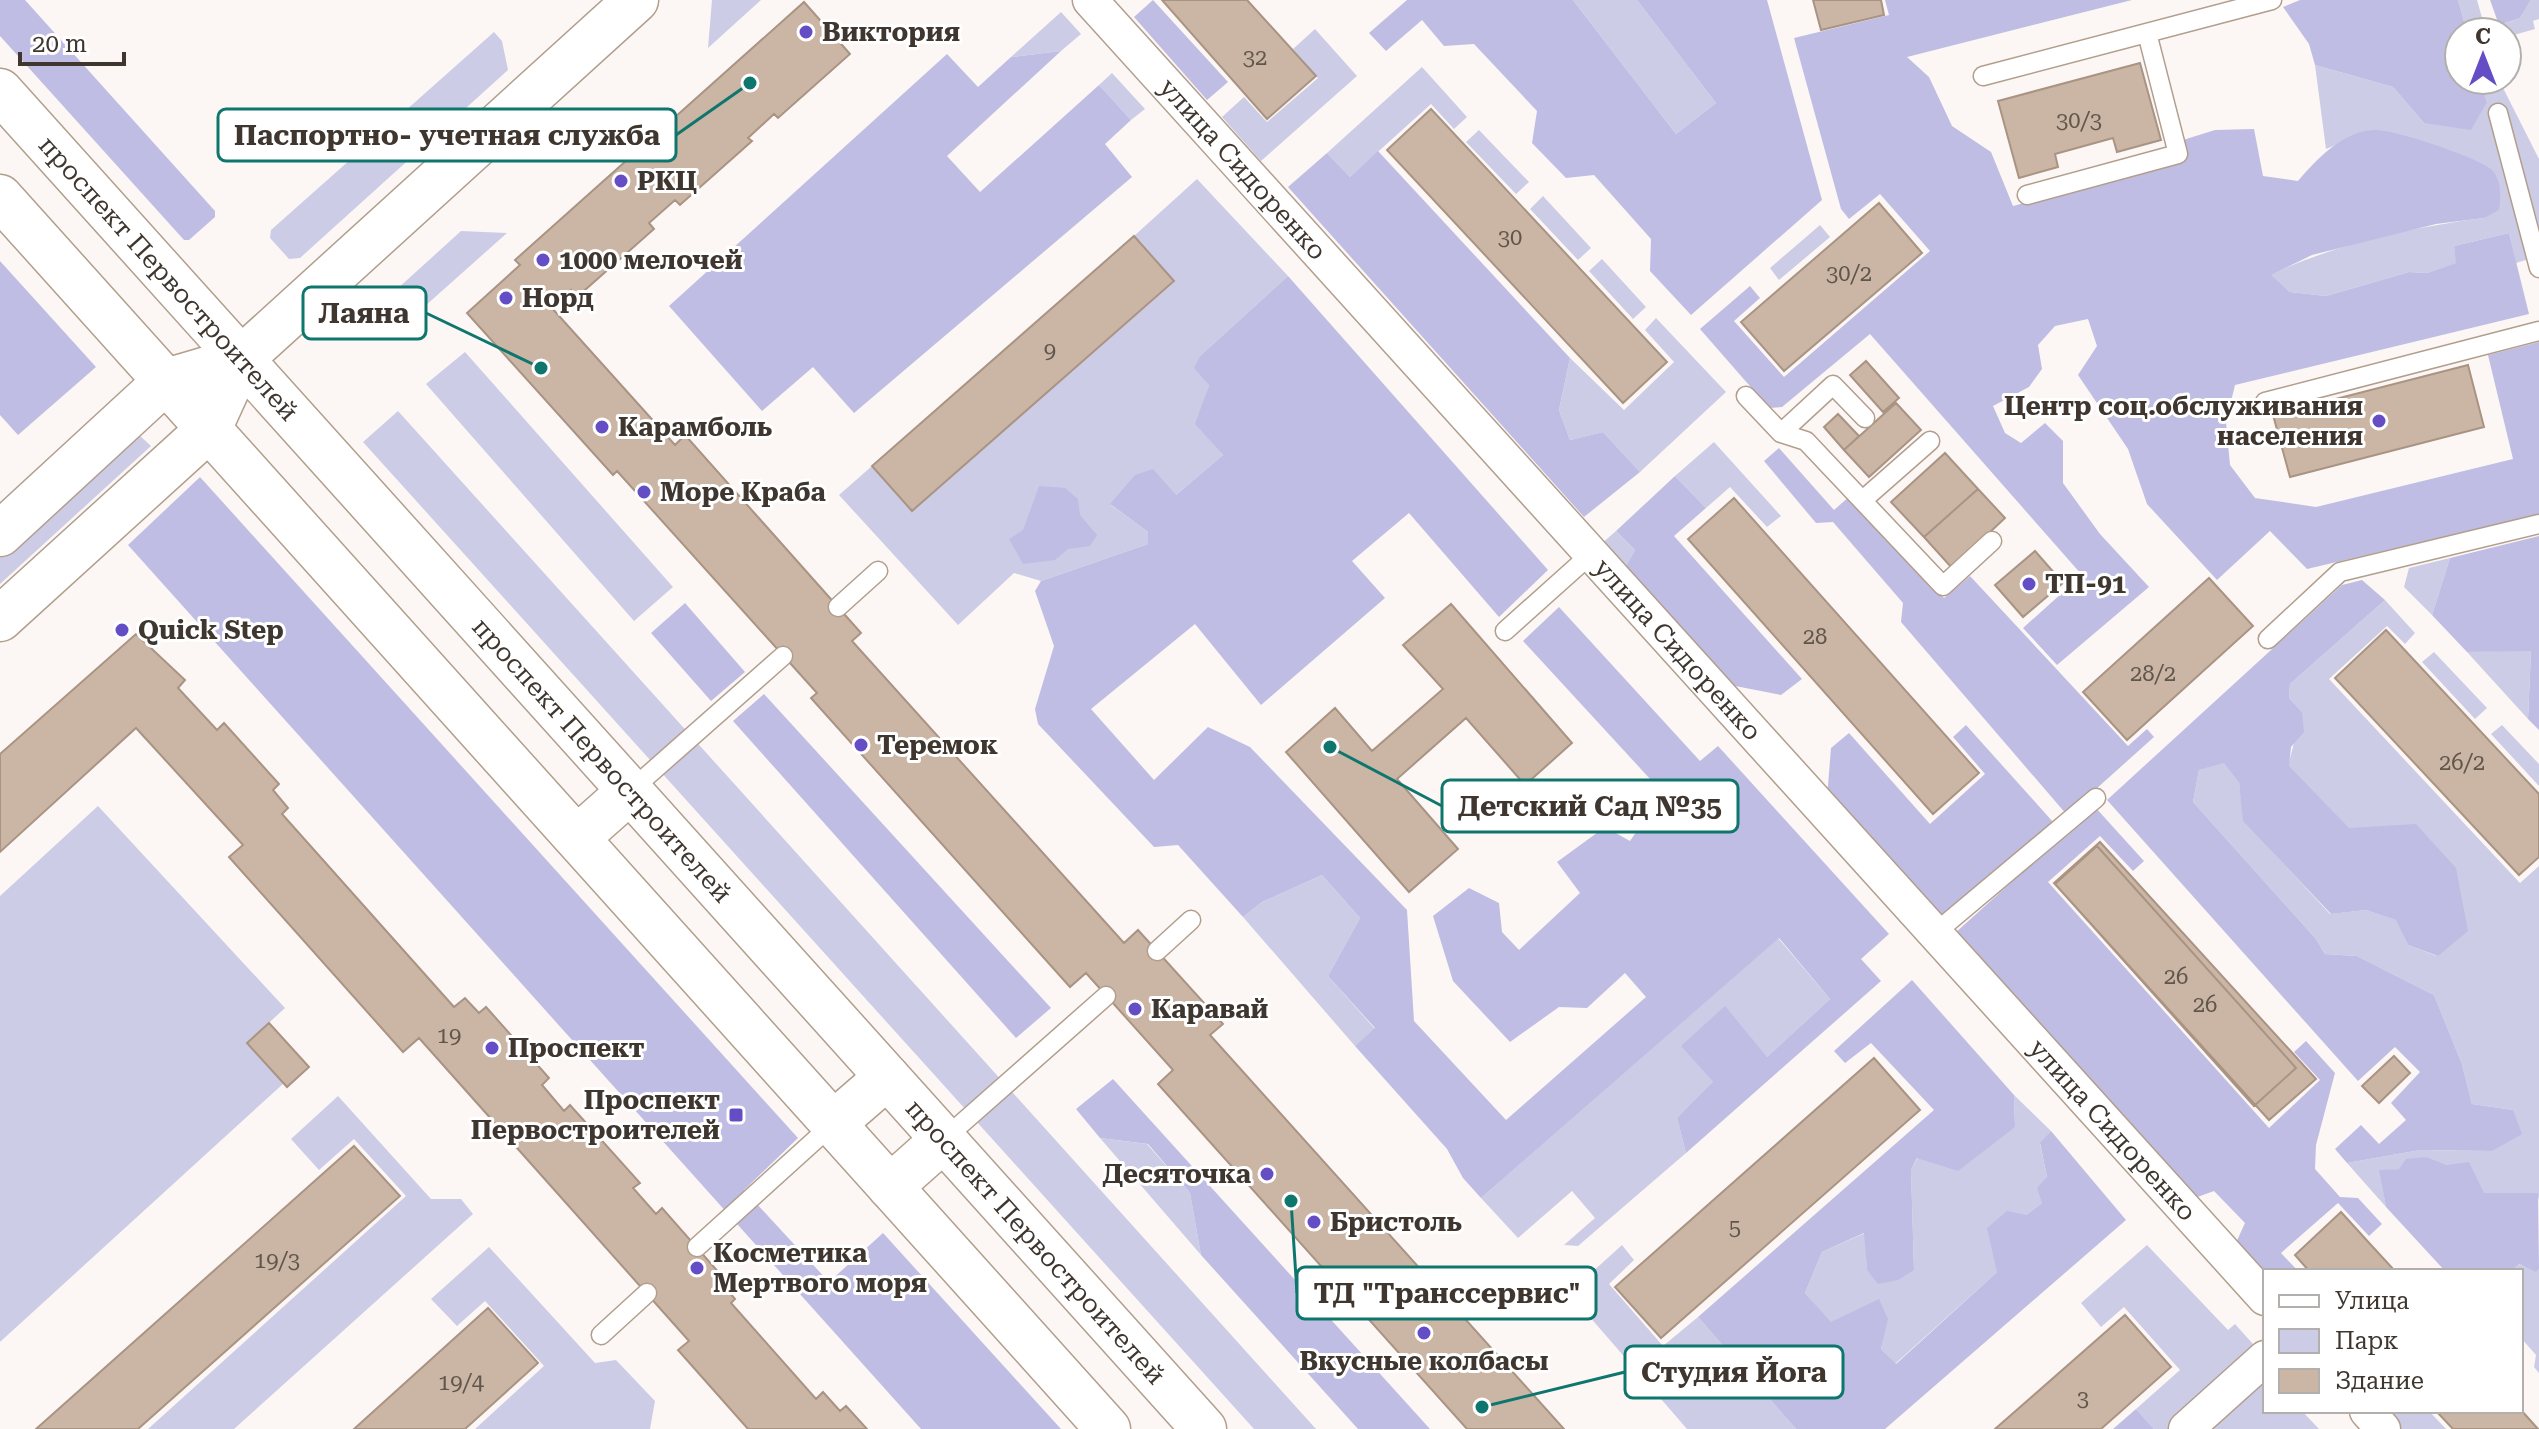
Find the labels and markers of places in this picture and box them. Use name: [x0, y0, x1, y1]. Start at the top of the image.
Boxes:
place label: Виктория: [822, 17, 960, 47]
marker: Виктория: [797, 23, 815, 41]
callout: Паспортно- учетная служба: [218, 109, 676, 161]
place label: РКЦ: [637, 166, 697, 196]
marker: РКЦ: [612, 172, 630, 190]
place label: 1000 мелочей: [559, 245, 743, 275]
marker: 1000 мелочей: [534, 251, 552, 269]
place label: Норд: [522, 283, 594, 313]
callout: Лаяна: [303, 287, 426, 339]
marker: Норд: [497, 289, 515, 307]
place label: Центр соц.обслуживания населения: [2004, 391, 2363, 451]
place label: Карамболь: [618, 412, 772, 442]
marker: Центр соц.обслуживания населения: [2370, 412, 2388, 430]
marker: Карамболь: [593, 418, 611, 436]
place label: Море Краба: [660, 477, 826, 507]
marker: Море Краба: [635, 483, 653, 501]
place label: ТП-91: [2045, 569, 2126, 599]
marker: ТП-91: [2020, 575, 2038, 593]
place label: Quick Step: [138, 615, 284, 645]
marker: Quick Step: [113, 621, 131, 639]
place label: Теремок: [877, 730, 998, 760]
marker: Теремок: [852, 736, 870, 754]
callout: Детский Сад №35: [1442, 780, 1738, 832]
place label: Каравай: [1151, 994, 1268, 1024]
marker: Каравай: [1126, 1000, 1144, 1018]
place label: Проспект: [508, 1033, 645, 1063]
marker: Проспект: [483, 1039, 501, 1057]
place label: Проспект Первостроителей: [471, 1085, 720, 1145]
marker: Проспект Первостроителей: [727, 1106, 745, 1124]
place label: Десяточка: [1102, 1159, 1251, 1189]
marker: Десяточка: [1258, 1165, 1276, 1183]
place label: Бристоль: [1330, 1207, 1462, 1237]
marker: Бристоль: [1305, 1213, 1323, 1231]
place label: Косметика Мертвого моря: [713, 1238, 927, 1298]
marker: Косметика Мертвого моря: [688, 1259, 706, 1277]
callout: ТД "Транссервис": [1297, 1267, 1596, 1319]
marker: Вкусные колбасы: [1415, 1324, 1433, 1342]
place label: Вкусные колбасы: [1299, 1346, 1549, 1376]
callout: Студия Йога: [1625, 1346, 1843, 1398]

